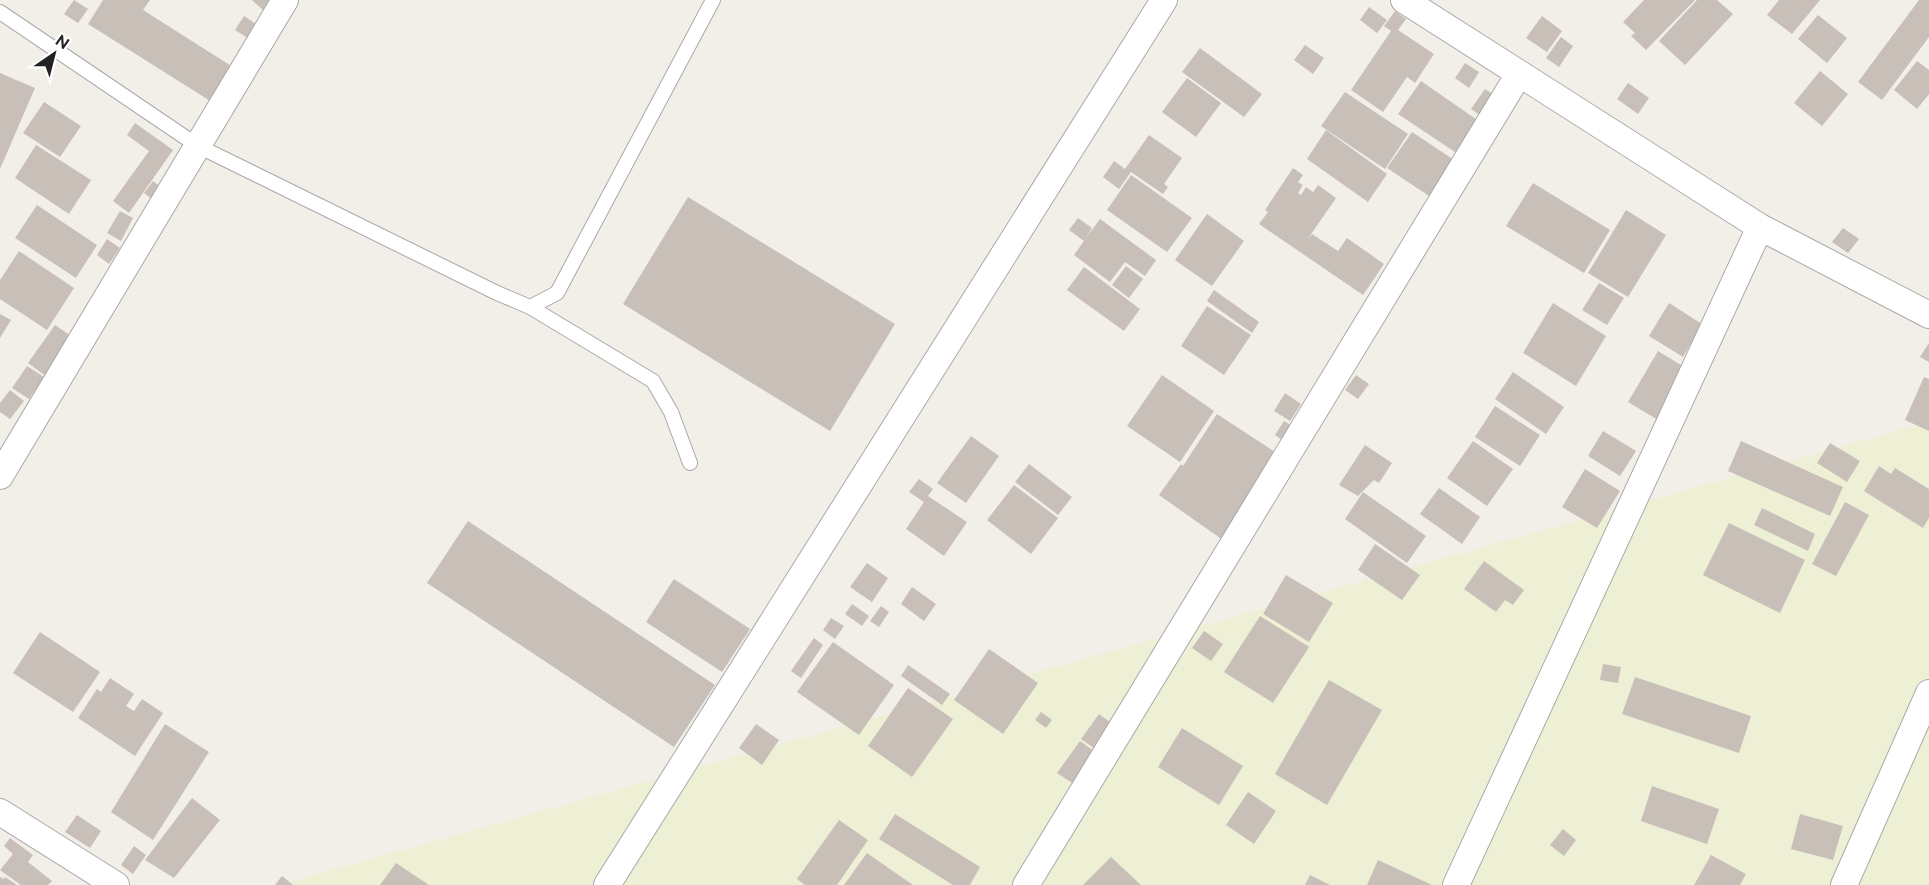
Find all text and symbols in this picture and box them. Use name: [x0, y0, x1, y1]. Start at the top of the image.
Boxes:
north arrow: [24, 24, 84, 84]
text: N: [52, 31, 73, 53]

